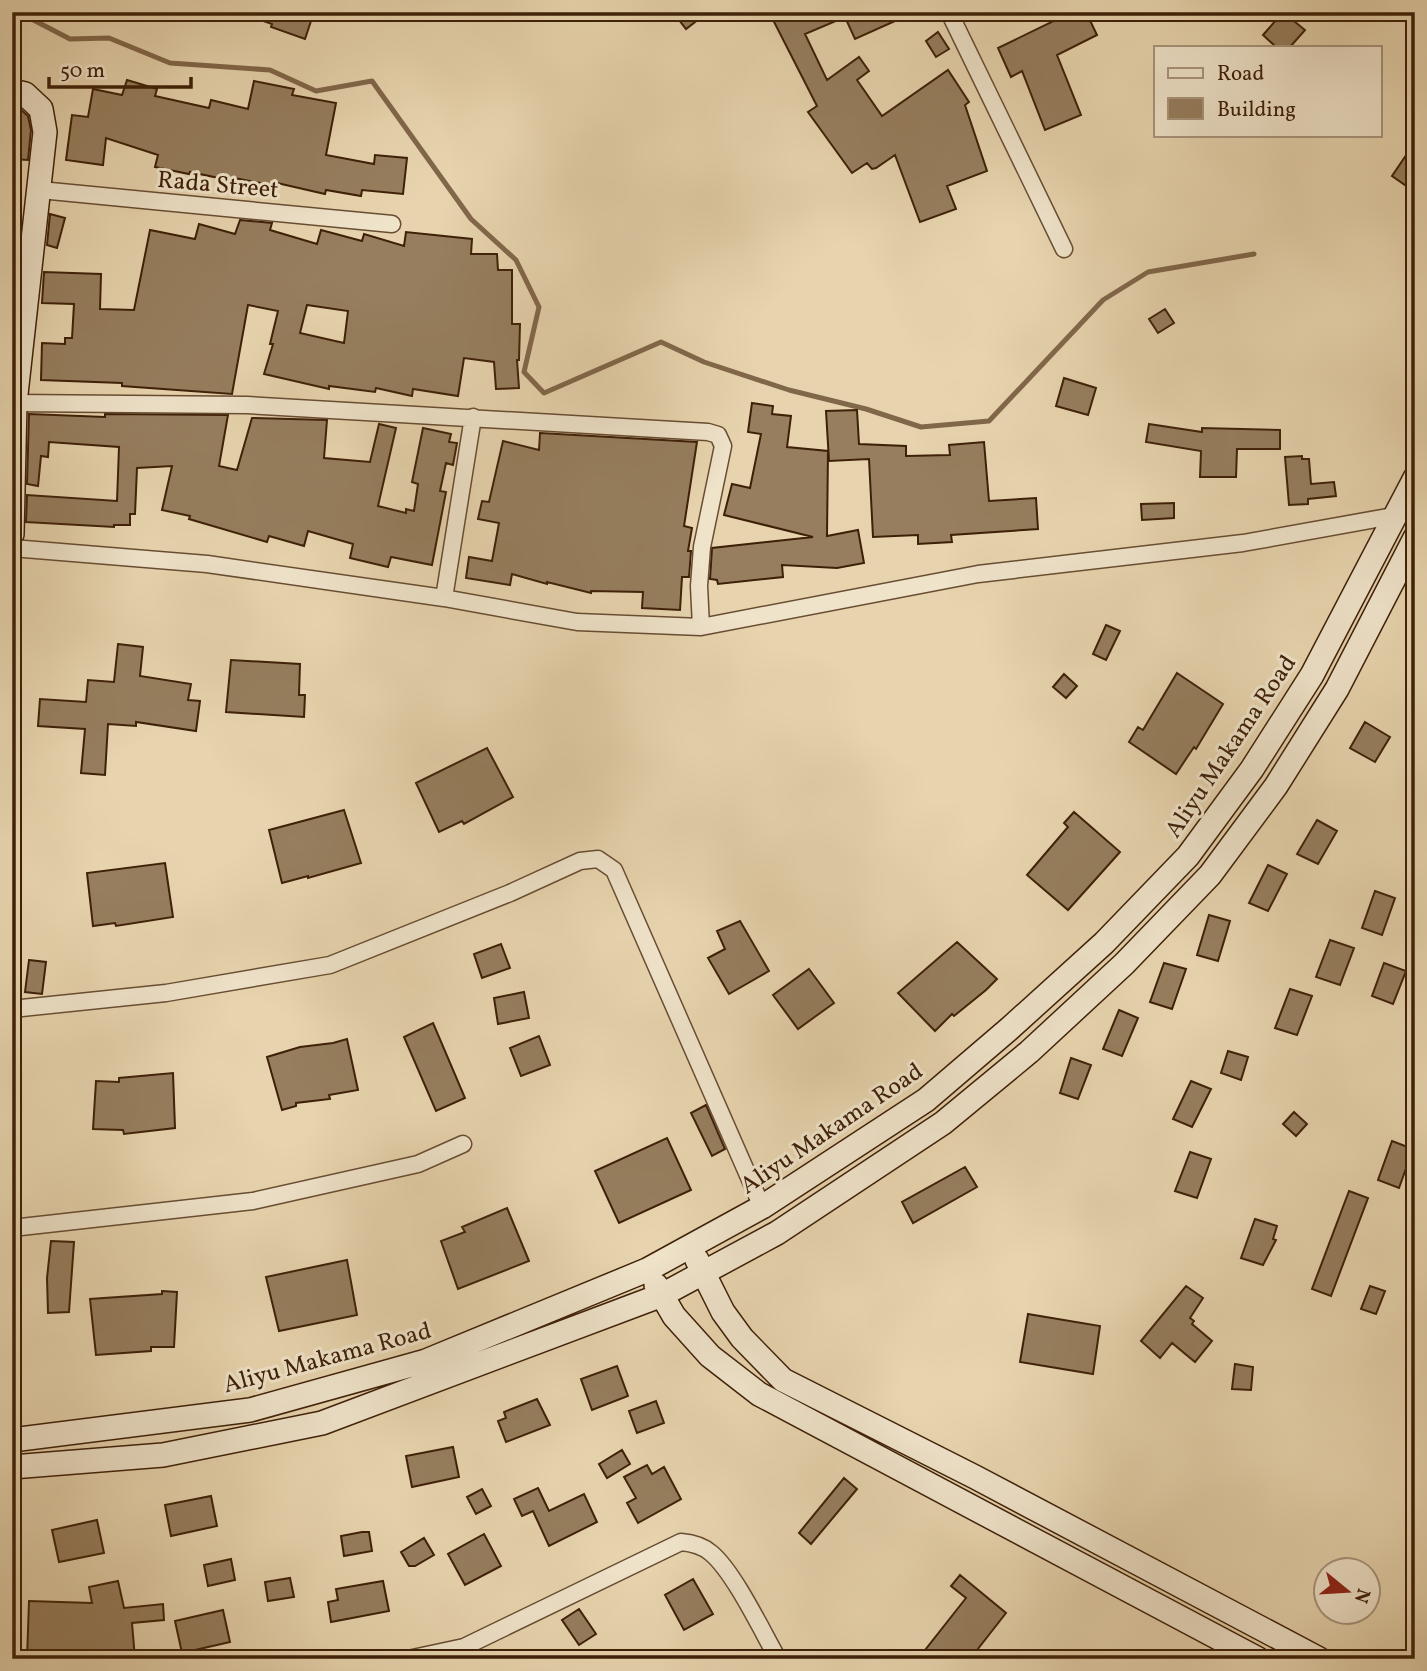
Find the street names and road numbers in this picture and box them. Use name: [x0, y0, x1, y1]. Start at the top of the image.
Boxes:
street label: Rada Street: [156, 164, 280, 208]
street label: Aliyu Makama Road: [1158, 649, 1306, 845]
street label: Aliyu Makama Road: [734, 1056, 930, 1204]
street label: Aliyu Makama Road: [220, 1315, 435, 1403]

